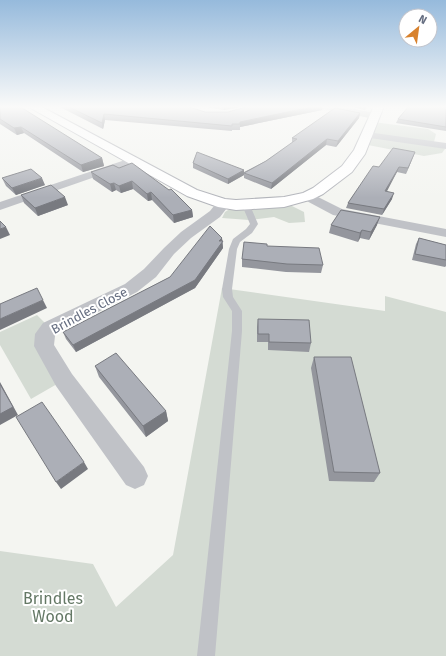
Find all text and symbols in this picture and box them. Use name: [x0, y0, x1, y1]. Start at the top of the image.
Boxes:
north arrow: [398, 8, 438, 48]
text: N: [416, 12, 429, 27]
street label: Brindles Close: [49, 284, 130, 337]
park label: Brindles Wood: [23, 589, 83, 626]

